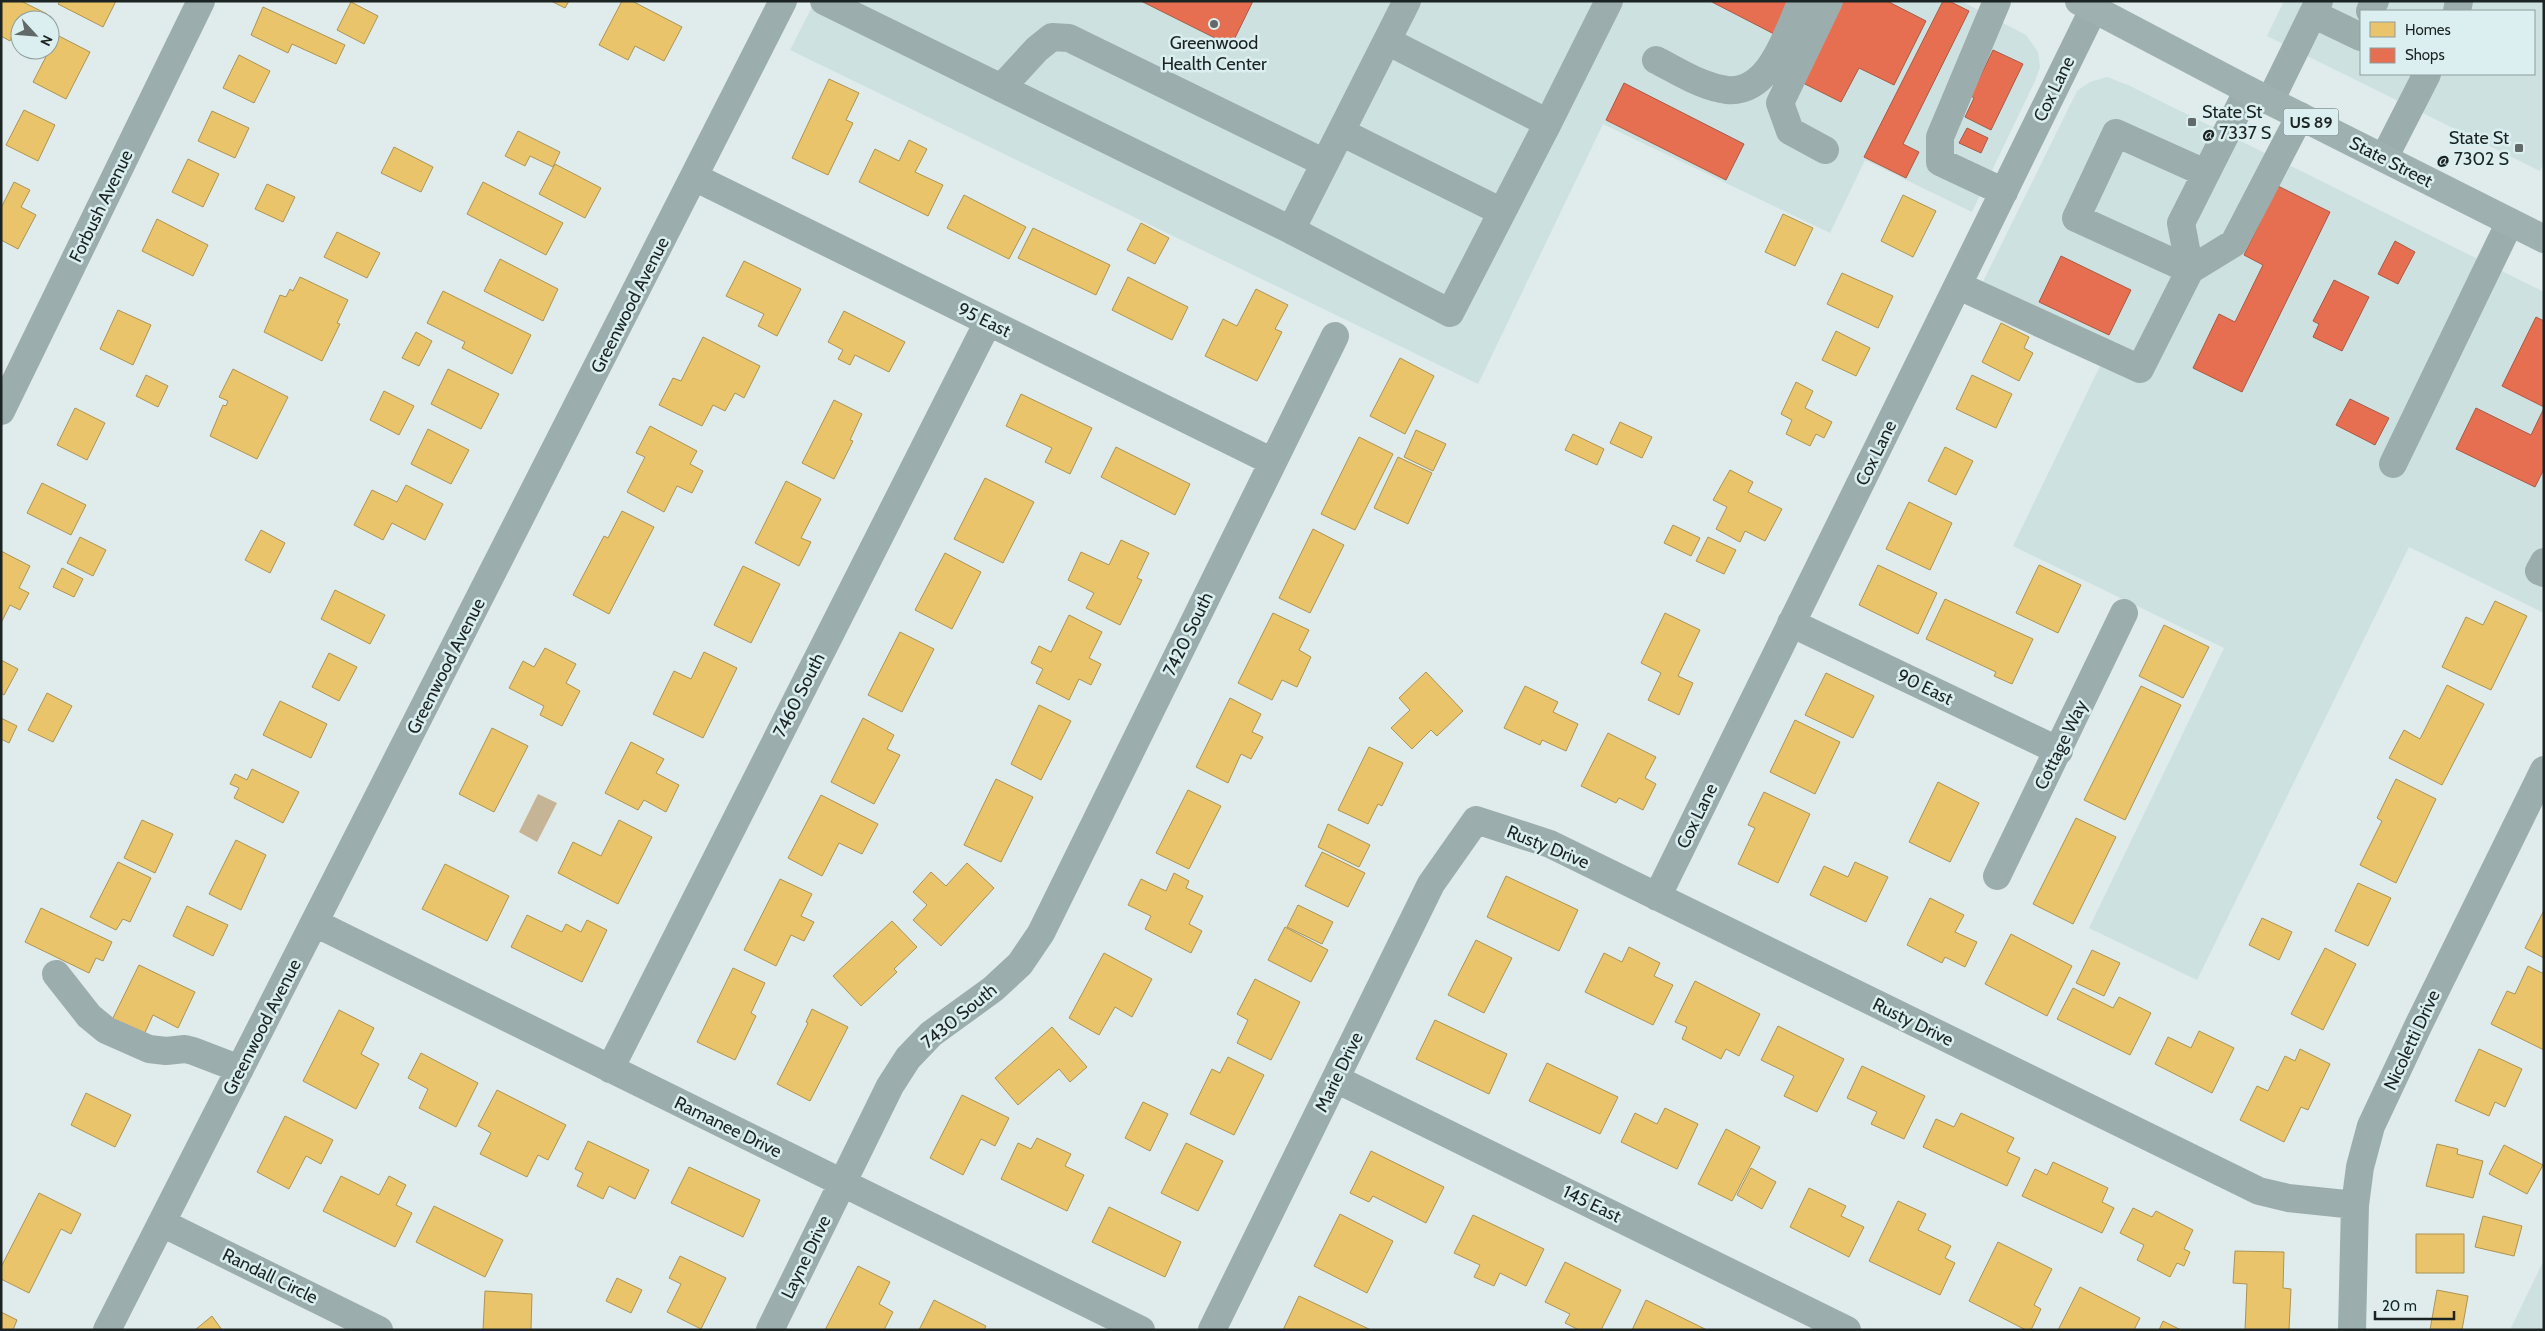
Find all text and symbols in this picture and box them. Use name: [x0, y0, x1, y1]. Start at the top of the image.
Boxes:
north arrow: [10, 10, 60, 60]
legend: [2360, 10, 2535, 75]
marker: Greenwood Health Center: [1208, 18, 1220, 30]
text: Homes: [2405, 21, 2451, 39]
text: N: [36, 32, 57, 49]
place label: Greenwood Health Center: [1161, 32, 1267, 75]
text: Shops: [2405, 46, 2445, 64]
street label: Cox Lane: [2029, 53, 2079, 125]
place label: State St @ 7337 S: [2202, 101, 2271, 144]
road number: US 89: [2284, 108, 2338, 136]
marker: State St @ 7337 S: [2186, 116, 2198, 128]
place label: State St @ 7302 S: [2437, 127, 2509, 170]
street label: State Street: [2346, 132, 2436, 192]
marker: State St @ 7302 S: [2513, 142, 2525, 154]
street label: Forbush Avenue: [64, 146, 138, 266]
street label: Greenwood Avenue: [586, 233, 674, 377]
street label: 95 East: [954, 298, 1014, 342]
street label: Cox Lane: [1851, 417, 1901, 489]
street label: 7420 South: [1158, 588, 1218, 680]
street label: Greenwood Avenue: [402, 594, 490, 738]
street label: 7460 South: [768, 649, 830, 741]
street label: 90 East: [1894, 664, 1956, 710]
street label: Cottage Way: [2030, 696, 2092, 794]
street label: Cox Lane: [1672, 780, 1722, 852]
street label: Rusty Drive: [1503, 820, 1593, 874]
street label: Greenwood Avenue: [218, 955, 306, 1099]
street label: 7430 South: [917, 979, 1001, 1053]
street label: Nicoletti Drive: [2379, 986, 2445, 1094]
street label: Rusty Drive: [1869, 993, 1957, 1051]
street label: Marie Drive: [1310, 1028, 1368, 1116]
street label: Ramanee Drive: [671, 1092, 785, 1162]
street label: 145 East: [1559, 1180, 1625, 1228]
street label: Layne Drive: [776, 1212, 836, 1302]
street label: Randall Circle: [219, 1244, 321, 1308]
scale bar: [2375, 1288, 2454, 1320]
text: 20 m: [2382, 1297, 2417, 1315]

